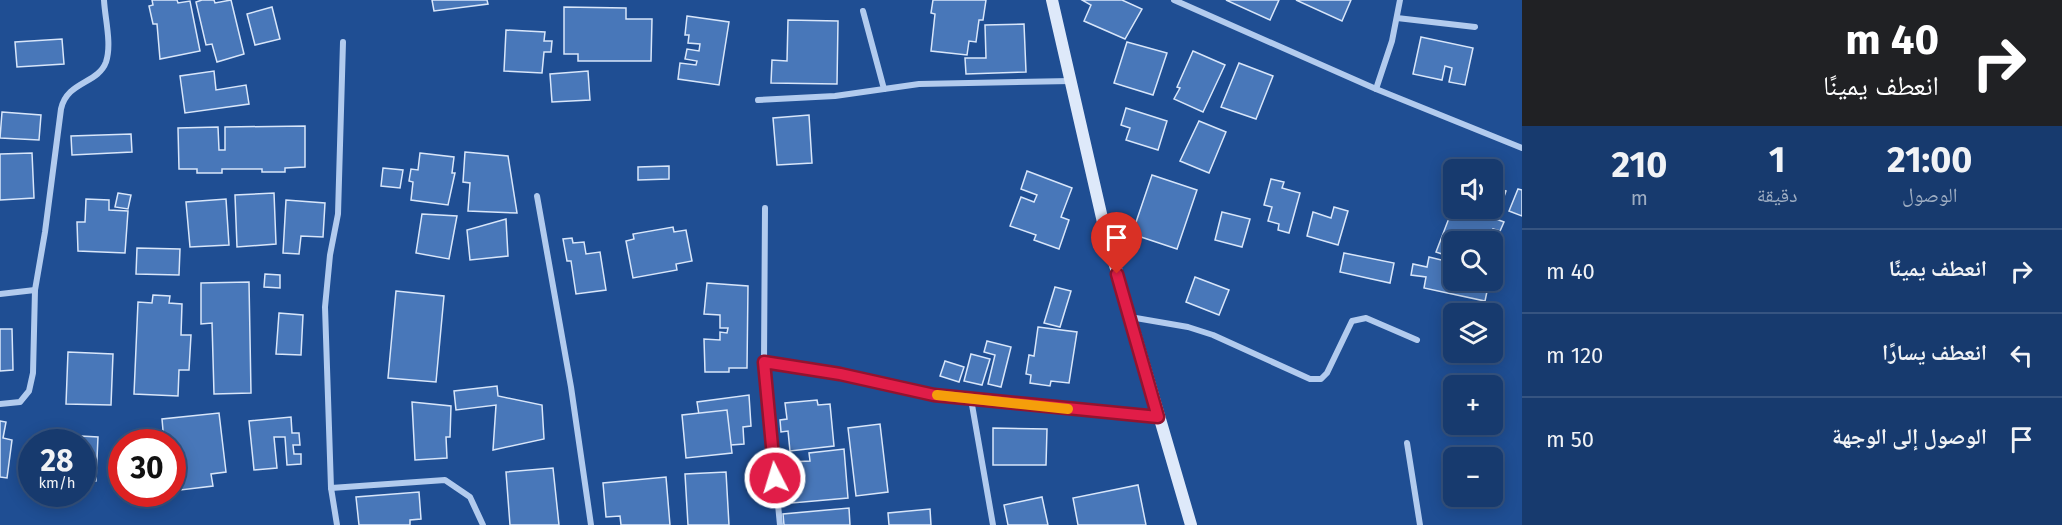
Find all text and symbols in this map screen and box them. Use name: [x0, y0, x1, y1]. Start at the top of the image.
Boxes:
text: 40 m: [1845, 15, 1939, 65]
icon: right: [1960, 24, 2038, 102]
text: انعطف يمينًا: [1823, 70, 1939, 102]
text: 1: [1769, 138, 1786, 182]
text: 21:00: [1887, 138, 1972, 182]
text: 210: [1612, 143, 1667, 187]
map controls: [1443, 159, 1503, 507]
button: sound: [1443, 159, 1503, 219]
text: دقيقة: [1757, 183, 1797, 207]
text: الوصول: [1902, 183, 1957, 207]
text: m: [1631, 186, 1648, 210]
pin: [1091, 212, 1142, 274]
icon: arrive: [1100, 221, 1133, 254]
button: search: [1443, 231, 1503, 291]
text: انعطف يمينًا: [1888, 255, 1987, 282]
icon: right: [2005, 255, 2038, 288]
text: 40 m: [1546, 258, 1595, 285]
button: layers: [1443, 303, 1503, 363]
text: انعطف يسارًا: [1882, 339, 1987, 366]
icon: left: [2005, 339, 2038, 372]
text: 120 m: [1546, 342, 1603, 369]
button: +: [1443, 375, 1503, 435]
text: الوصول إلى الوجهة: [1832, 423, 1987, 450]
icon: arrive: [2005, 423, 2038, 456]
text: 50 m: [1546, 426, 1594, 453]
speed limit sign: 30: [108, 429, 186, 507]
text: 28: [41, 443, 73, 479]
position arrow: [743, 446, 807, 510]
button: −: [1443, 447, 1503, 507]
text: km/h: [38, 474, 76, 492]

